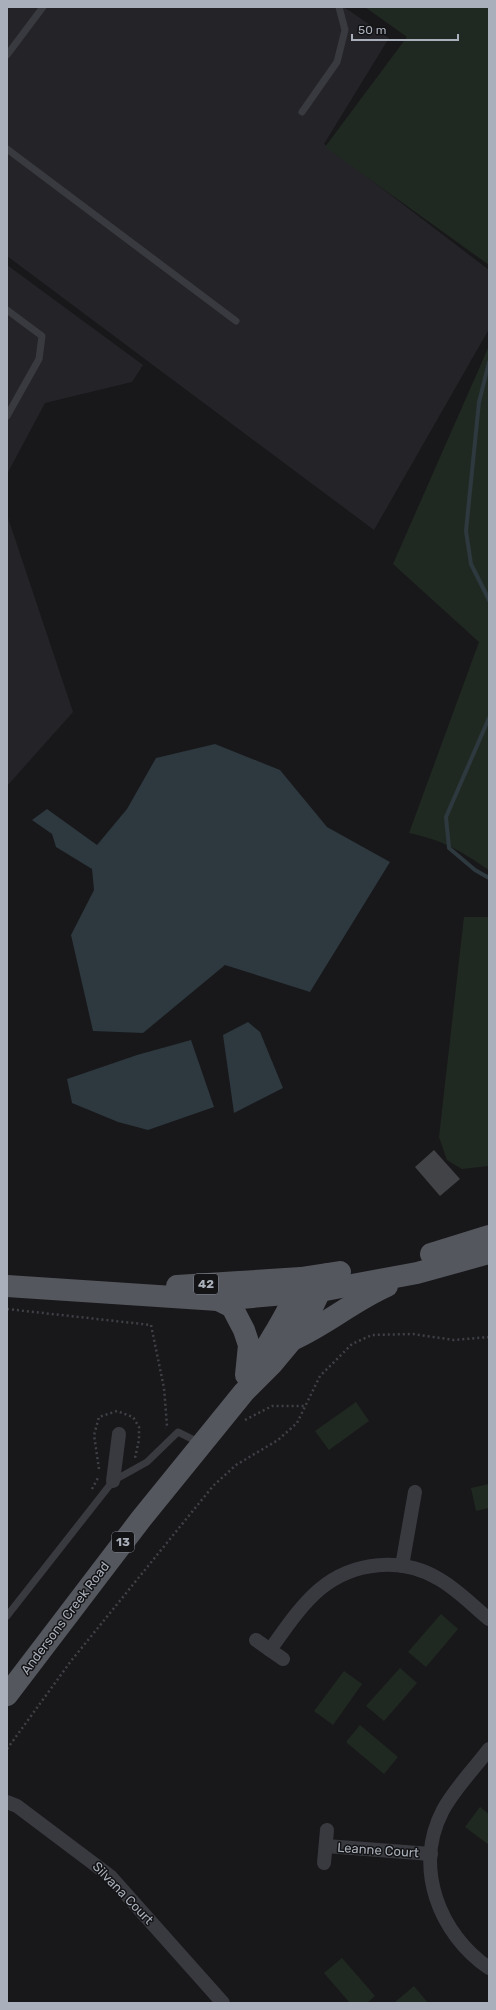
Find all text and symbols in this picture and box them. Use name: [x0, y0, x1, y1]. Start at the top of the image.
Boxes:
scale bar: [352, 16, 458, 42]
text: 50 m: [358, 23, 386, 37]
road number: 42: [194, 1274, 218, 1294]
road number: 13: [112, 1532, 134, 1552]
street label: Andersons Creek Road: [18, 1559, 112, 1677]
street label: Leanne Court: [337, 1840, 419, 1860]
street label: Silvana Court: [90, 1859, 156, 1927]

